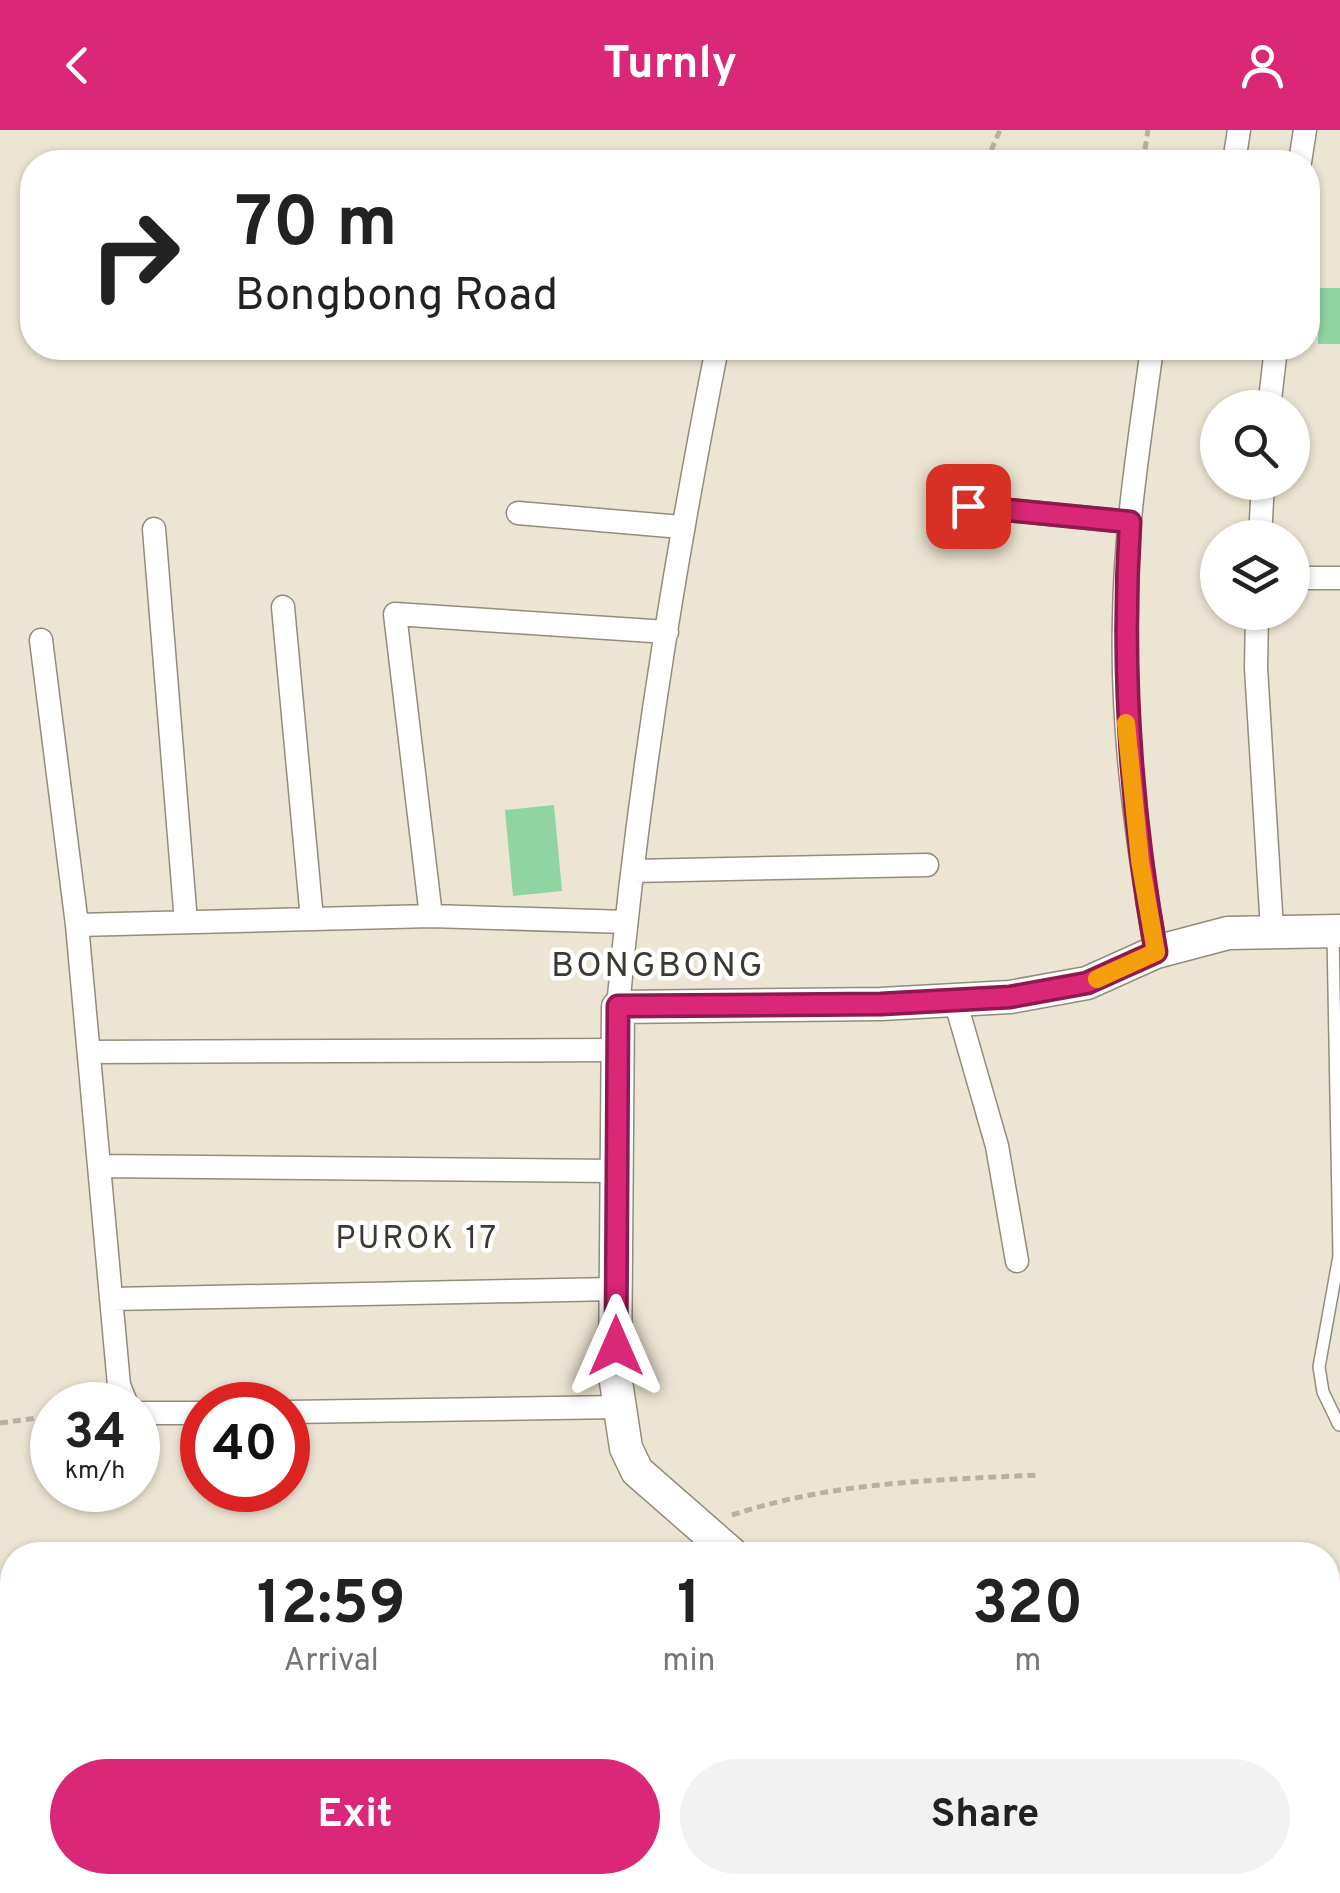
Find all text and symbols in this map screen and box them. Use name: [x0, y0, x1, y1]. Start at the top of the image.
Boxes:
text: Turnly: [603, 37, 737, 94]
icon: back: [50, 38, 105, 93]
icon: person: [1235, 38, 1290, 93]
text: 70 m: [235, 182, 398, 271]
icon: right: [70, 190, 200, 320]
text: Bongbong Road: [235, 269, 558, 326]
map controls: [1200, 390, 1310, 630]
button: search: [1200, 390, 1310, 500]
pin: [926, 464, 1011, 549]
icon: arrive: [941, 479, 996, 534]
button: layers: [1200, 520, 1310, 630]
district label: BONGBONG: [551, 945, 765, 989]
district label: PUROK 17: [335, 1220, 499, 1260]
position arrow: [564, 1294, 668, 1398]
speed limit sign: 40: [180, 1382, 310, 1512]
text: 34: [64, 1403, 126, 1466]
text: km/h: [65, 1456, 125, 1488]
text: 12:59: [257, 1569, 406, 1645]
text: 1: [677, 1569, 701, 1645]
text: 320: [972, 1569, 1083, 1645]
text: Arrival: [283, 1642, 379, 1682]
text: min: [662, 1642, 716, 1682]
text: m: [1014, 1642, 1041, 1682]
button: Exit: [50, 1759, 660, 1874]
button: Share: [680, 1759, 1290, 1874]

